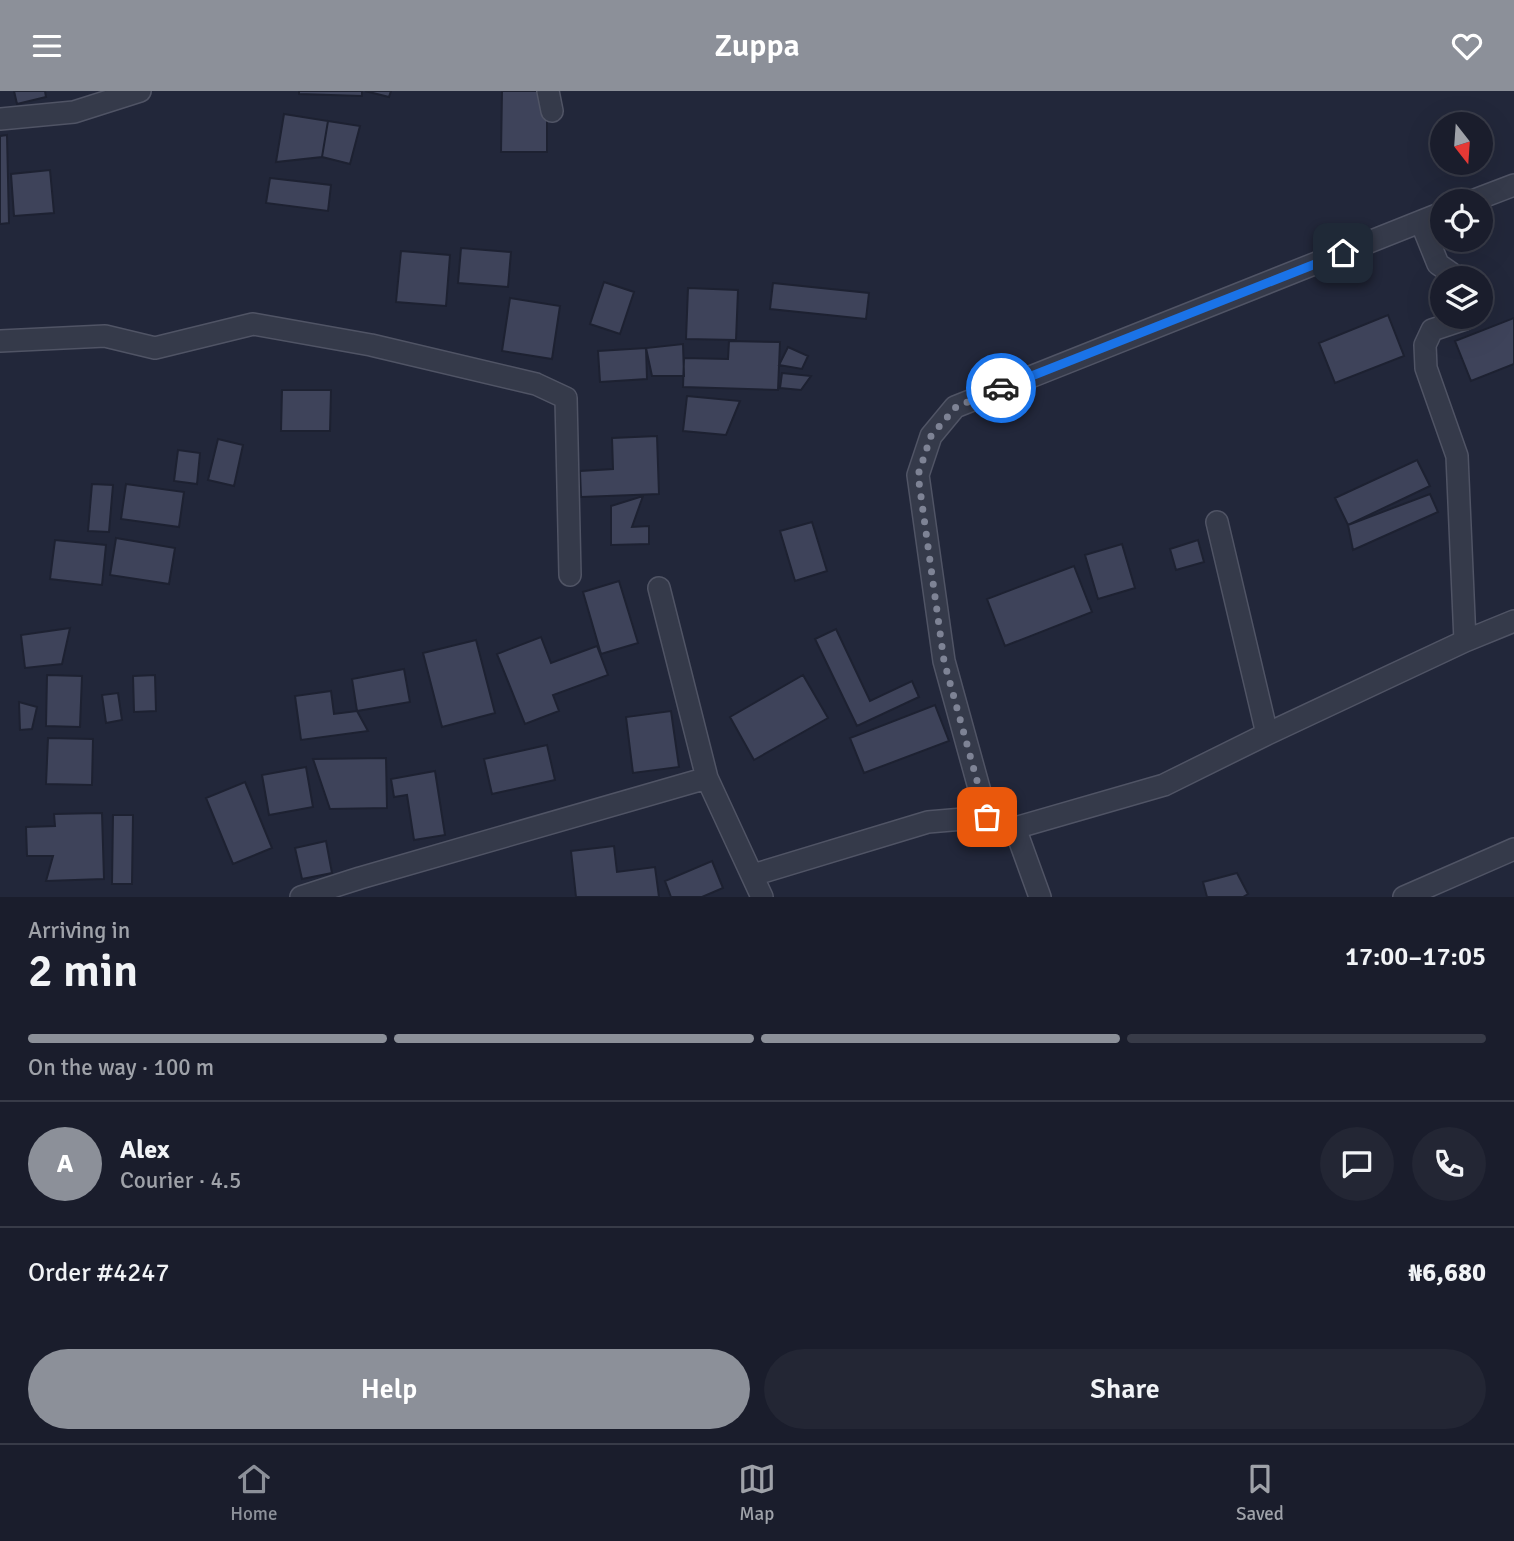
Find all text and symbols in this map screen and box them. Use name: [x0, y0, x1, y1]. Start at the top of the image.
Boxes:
text: Zuppa: [714, 26, 800, 65]
icon: menu: [28, 27, 66, 65]
icon: heart: [1448, 27, 1486, 65]
north arrow: [1430, 112, 1493, 175]
map controls: [1430, 112, 1493, 329]
button: locate: [1430, 189, 1493, 252]
pin: [1313, 223, 1373, 283]
icon: home: [1324, 234, 1362, 272]
button: layers: [1430, 266, 1493, 329]
courier: [966, 353, 1036, 423]
icon: car: [982, 369, 1020, 407]
pin: [957, 787, 1017, 847]
icon: bag: [968, 798, 1006, 836]
text: Arriving in: [28, 916, 130, 945]
text: 17:00–17:05: [1345, 941, 1486, 973]
text: 2 min: [28, 943, 138, 999]
text: On the way · 100 m: [28, 1053, 214, 1082]
button: chat: [1320, 1127, 1394, 1201]
button: phone: [1412, 1127, 1486, 1201]
text: Alex: [120, 1134, 170, 1166]
text: A: [57, 1148, 73, 1180]
text: Courier · 4.5: [120, 1166, 241, 1195]
text: Order #4247: [28, 1257, 169, 1289]
text: ₦6,680: [1408, 1257, 1486, 1289]
button: Help: [28, 1349, 750, 1429]
button: Share: [764, 1349, 1486, 1429]
tab: Home: [230, 1460, 277, 1526]
tab: Map: [738, 1460, 776, 1526]
tab: Saved: [1236, 1460, 1284, 1526]

